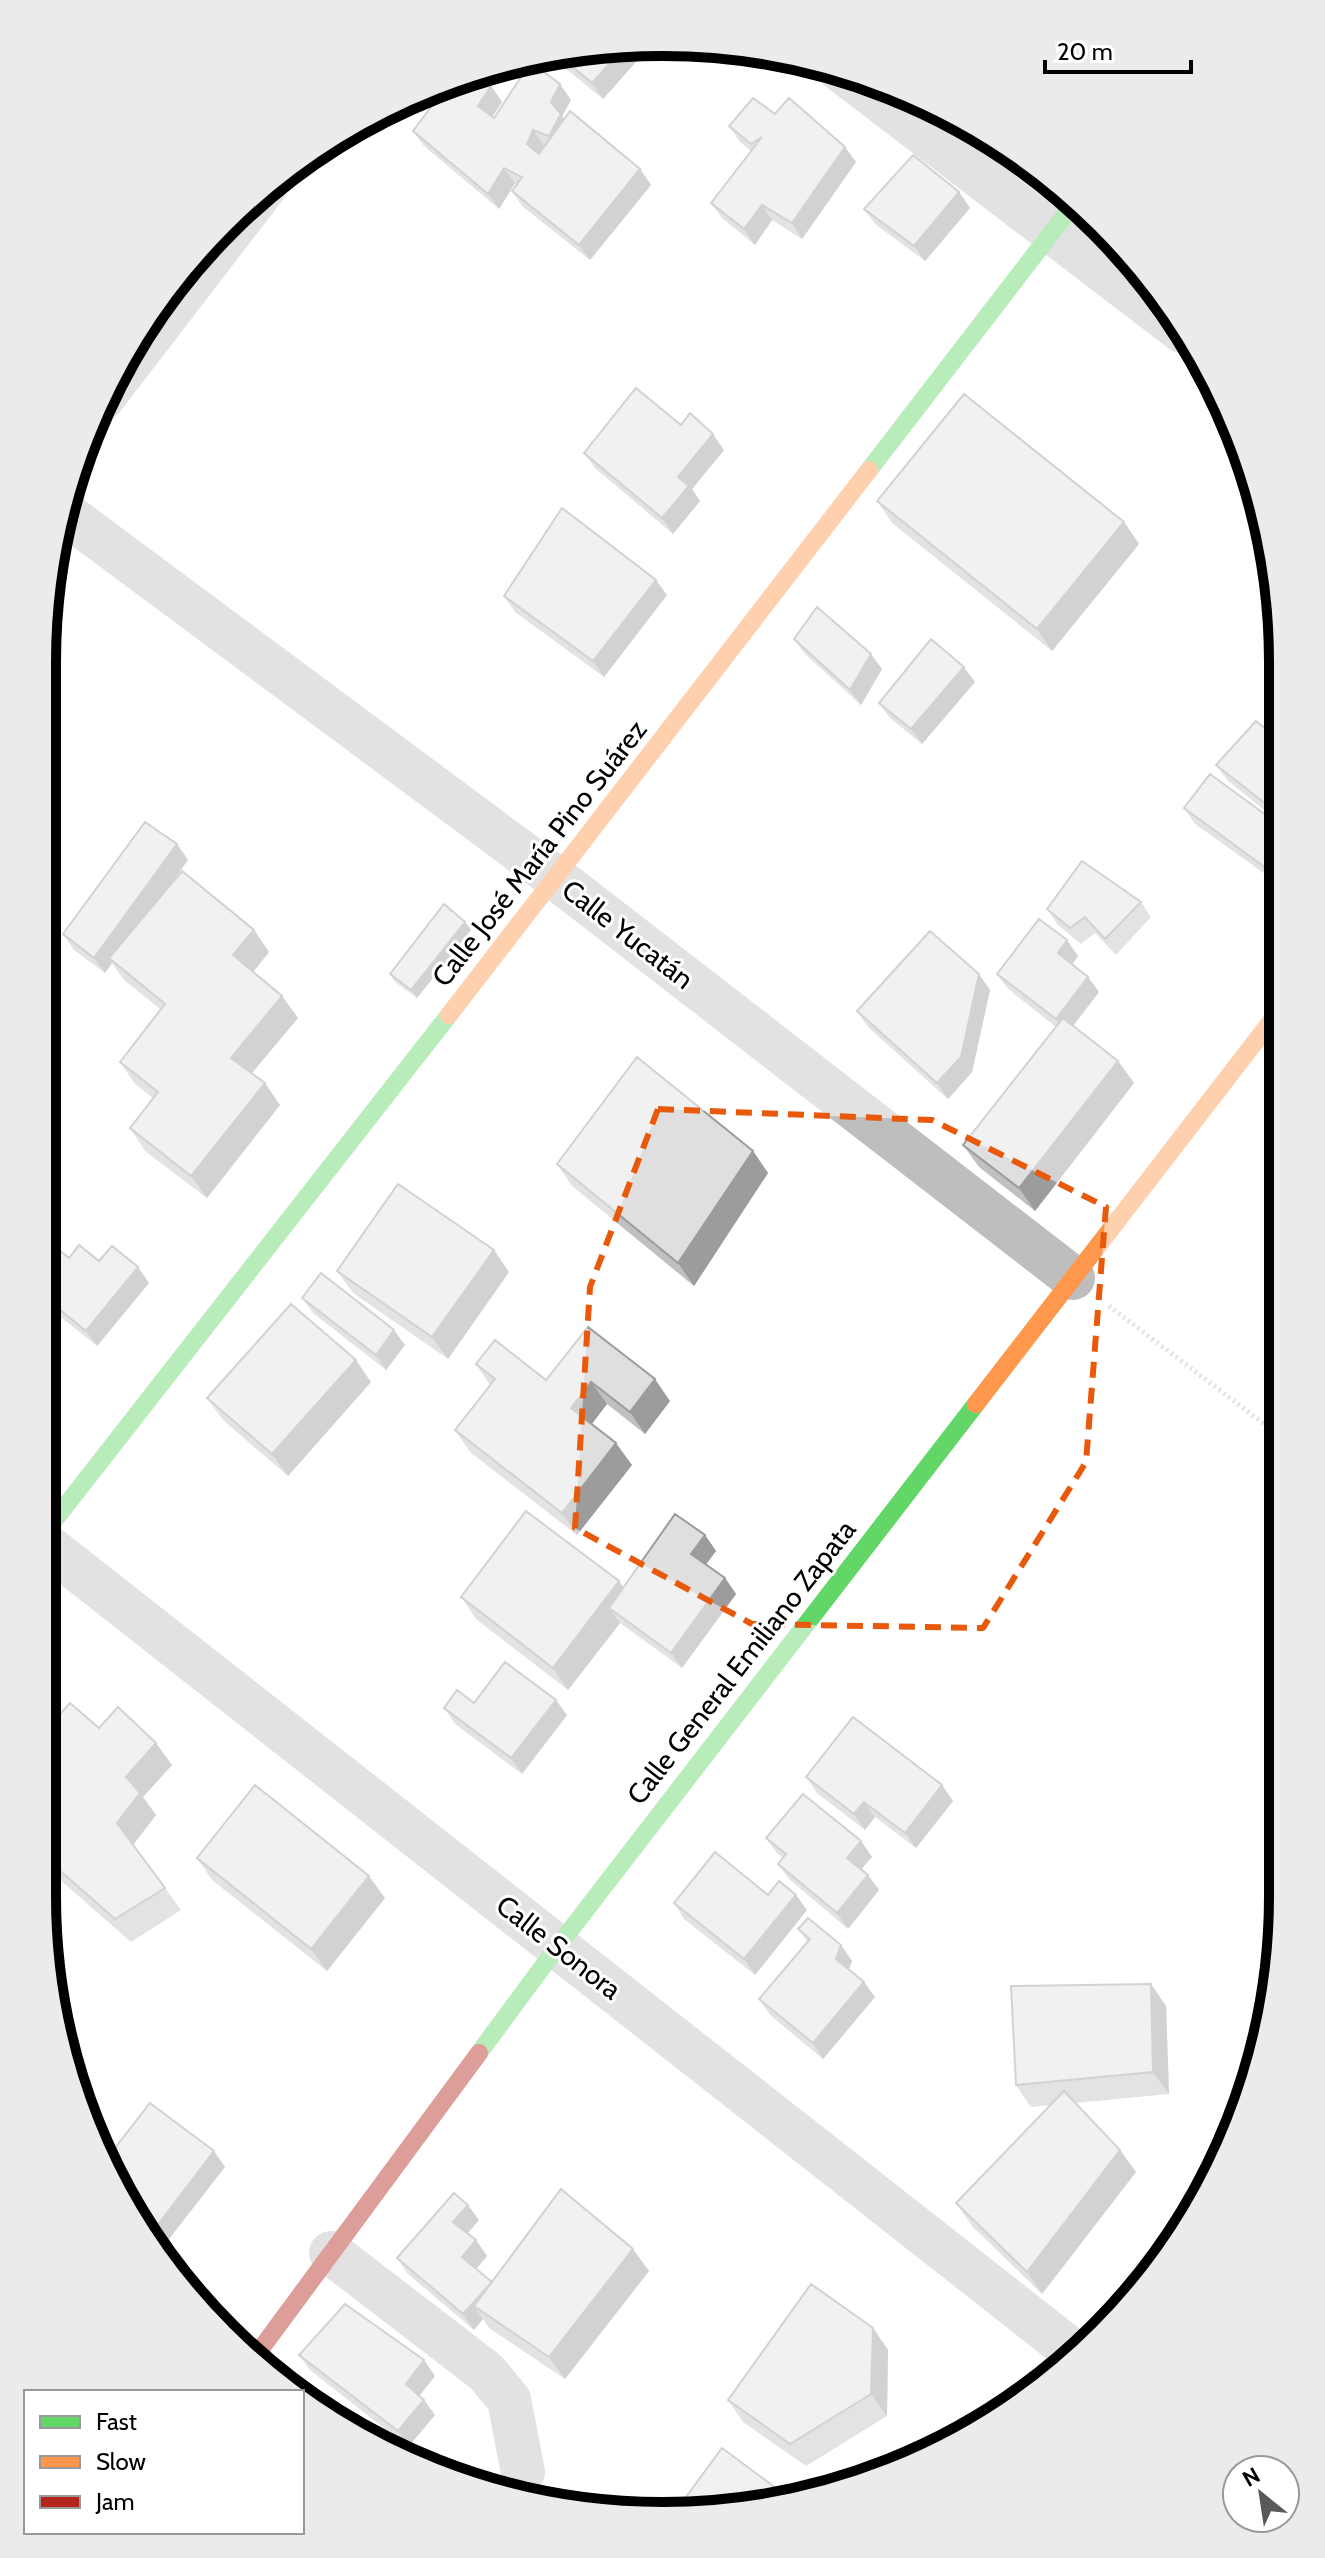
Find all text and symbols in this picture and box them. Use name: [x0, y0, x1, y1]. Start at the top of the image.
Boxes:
scale bar: [1045, 24, 1191, 74]
text: 20 m: [1057, 37, 1113, 66]
street label: Calle José María Pino Suárez: [424, 713, 654, 993]
street label: Calle Yucatán: [555, 872, 701, 996]
street label: Calle General Emiliano Zapata: [619, 1513, 863, 1811]
street label: Calle Sonora: [490, 1888, 629, 2007]
legend: [24, 2390, 304, 2534]
text: Fast: [96, 2407, 137, 2436]
text: Slow: [96, 2447, 146, 2476]
north arrow: [1221, 2454, 1301, 2534]
text: N: [1238, 2462, 1265, 2493]
text: Jam: [95, 2487, 134, 2516]

